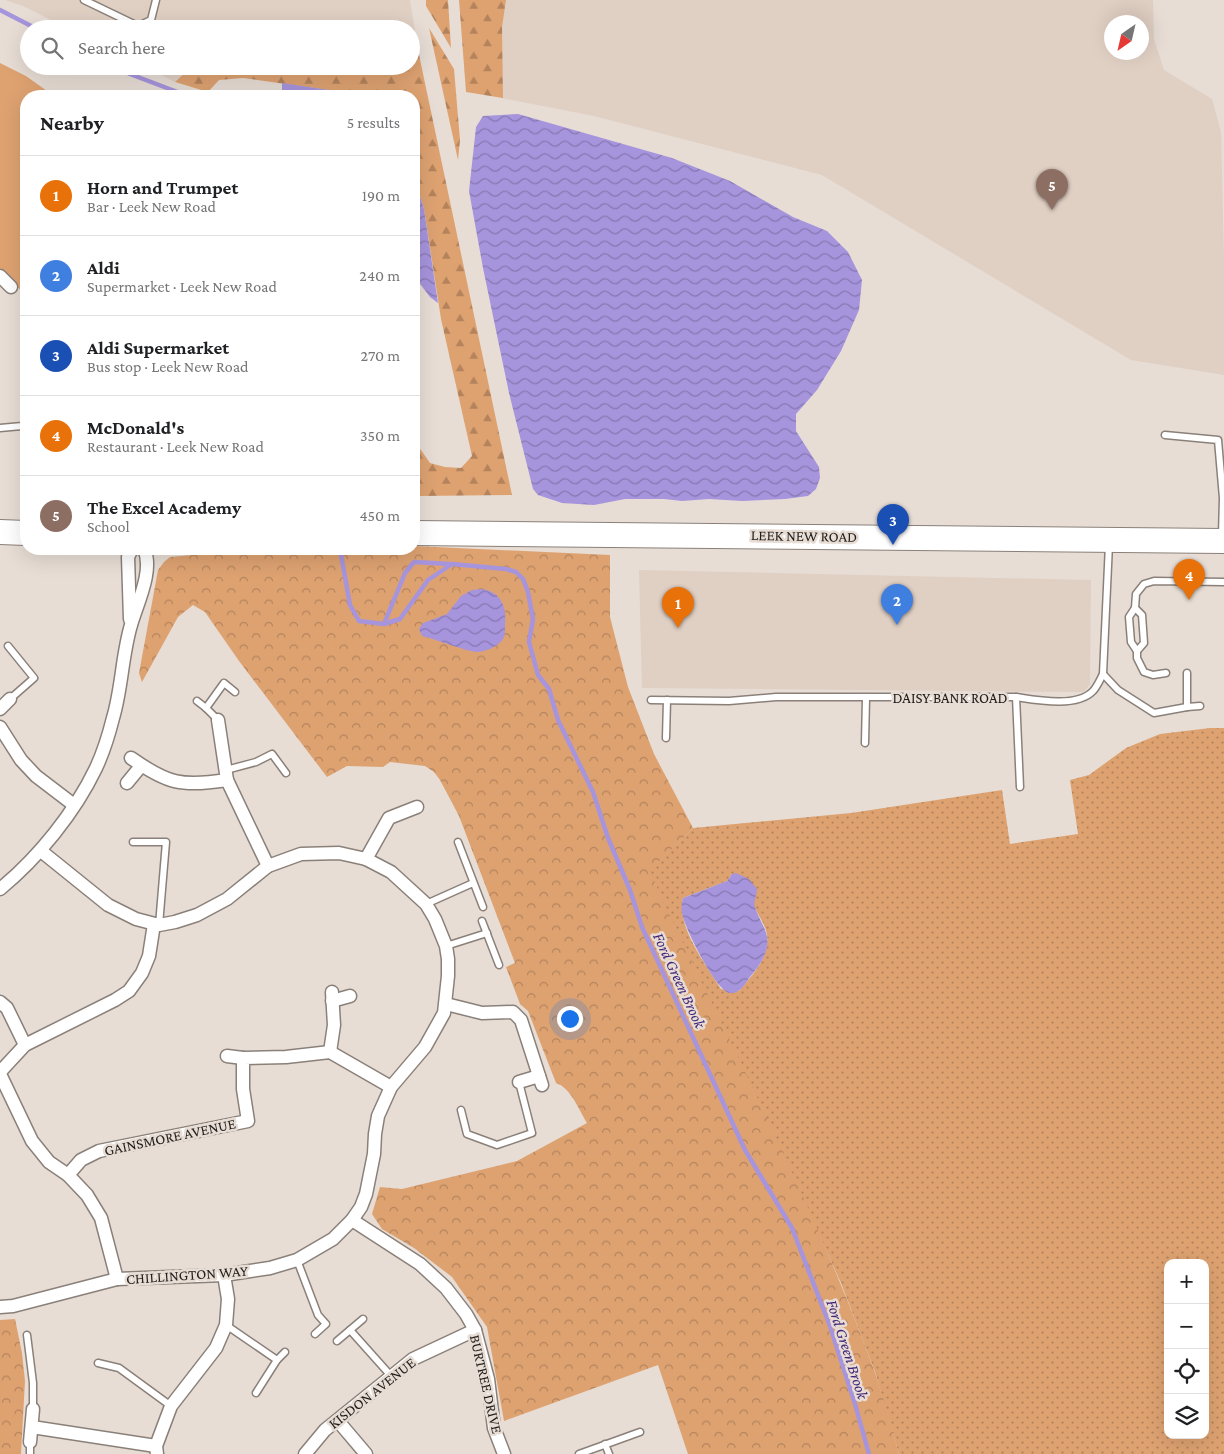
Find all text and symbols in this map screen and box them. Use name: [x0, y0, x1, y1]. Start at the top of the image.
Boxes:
north arrow: [1104, 15, 1149, 60]
search box: [20, 20, 420, 75]
icon: search: [38, 34, 66, 62]
text: Search here: [78, 37, 165, 58]
text: Nearby: [40, 111, 104, 135]
text: 5 results: [347, 114, 400, 131]
pin: 5: [1036, 169, 1068, 210]
text: Horn and Trumpet: [87, 177, 238, 198]
text: 1: [53, 187, 59, 204]
text: 190 m: [362, 187, 400, 204]
text: Bar · Leek New Road: [87, 198, 216, 215]
text: Aldi: [87, 257, 120, 278]
text: 2: [52, 267, 60, 284]
text: 240 m: [359, 267, 400, 284]
text: Supermarket · Leek New Road: [87, 278, 277, 295]
text: Aldi Supermarket: [87, 337, 229, 358]
text: 3: [52, 347, 60, 364]
text: 270 m: [361, 347, 400, 364]
text: Bus stop · Leek New Road: [87, 358, 248, 375]
text: McDonald's: [87, 417, 184, 438]
text: 4: [52, 427, 60, 444]
text: 350 m: [360, 427, 400, 444]
text: Restaurant · Leek New Road: [87, 438, 264, 455]
text: The Excel Academy: [87, 497, 241, 518]
pin: 3: [877, 504, 909, 545]
text: 5: [52, 507, 60, 524]
text: 450 m: [359, 507, 400, 524]
text: School: [87, 518, 130, 535]
street label: LEEK NEW ROAD: [751, 527, 857, 545]
pin: 4: [1173, 559, 1205, 600]
pin: 2: [881, 584, 913, 625]
pin: 1: [662, 587, 694, 628]
street label: DAISY BANK ROAD: [892, 690, 1008, 706]
water label: Ford Green Brook: [650, 930, 710, 1032]
your location: [557, 1006, 583, 1032]
street label: GAINSMORE AVENUE: [103, 1115, 237, 1159]
map controls: [1164, 1259, 1209, 1439]
button: +: [1164, 1259, 1209, 1304]
street label: CHILLINGTON WAY: [126, 1263, 248, 1287]
water label: Ford Green Brook: [823, 1297, 872, 1402]
button: −: [1164, 1304, 1209, 1349]
street label: BURTREE DRIVE: [467, 1333, 505, 1435]
button: locate: [1164, 1349, 1209, 1394]
street label: KISDON AVENUE: [325, 1354, 419, 1432]
button: layers: [1164, 1394, 1209, 1439]

